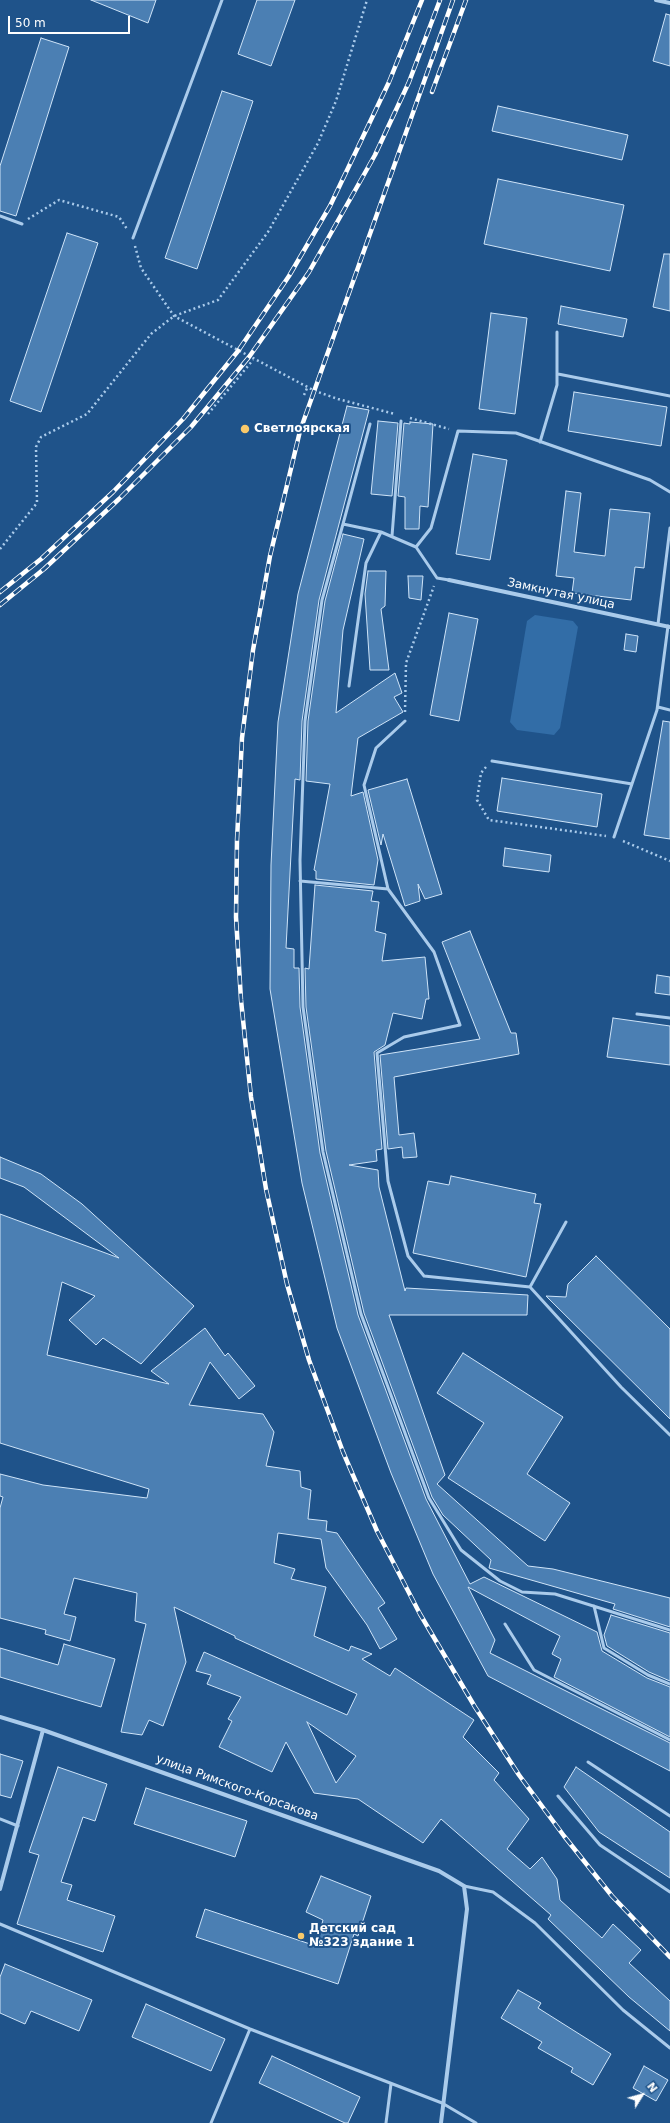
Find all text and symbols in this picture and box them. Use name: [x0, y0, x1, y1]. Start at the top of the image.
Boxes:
scale bar: [10, 8, 132, 34]
text: 50 m: [15, 16, 46, 30]
place label: Светлоярская: [254, 422, 350, 436]
marker: Светлоярская: [239, 423, 251, 435]
street label: Замкнутая улица: [506, 576, 616, 612]
street label: улица Римского-Корсакова: [154, 1752, 320, 1824]
place label: Детский сад №323 здание 1: [309, 1922, 415, 1950]
marker: Детский сад №323 здание 1: [296, 1931, 306, 1941]
north arrow: [622, 2075, 662, 2115]
text: N: [644, 2080, 660, 2095]

